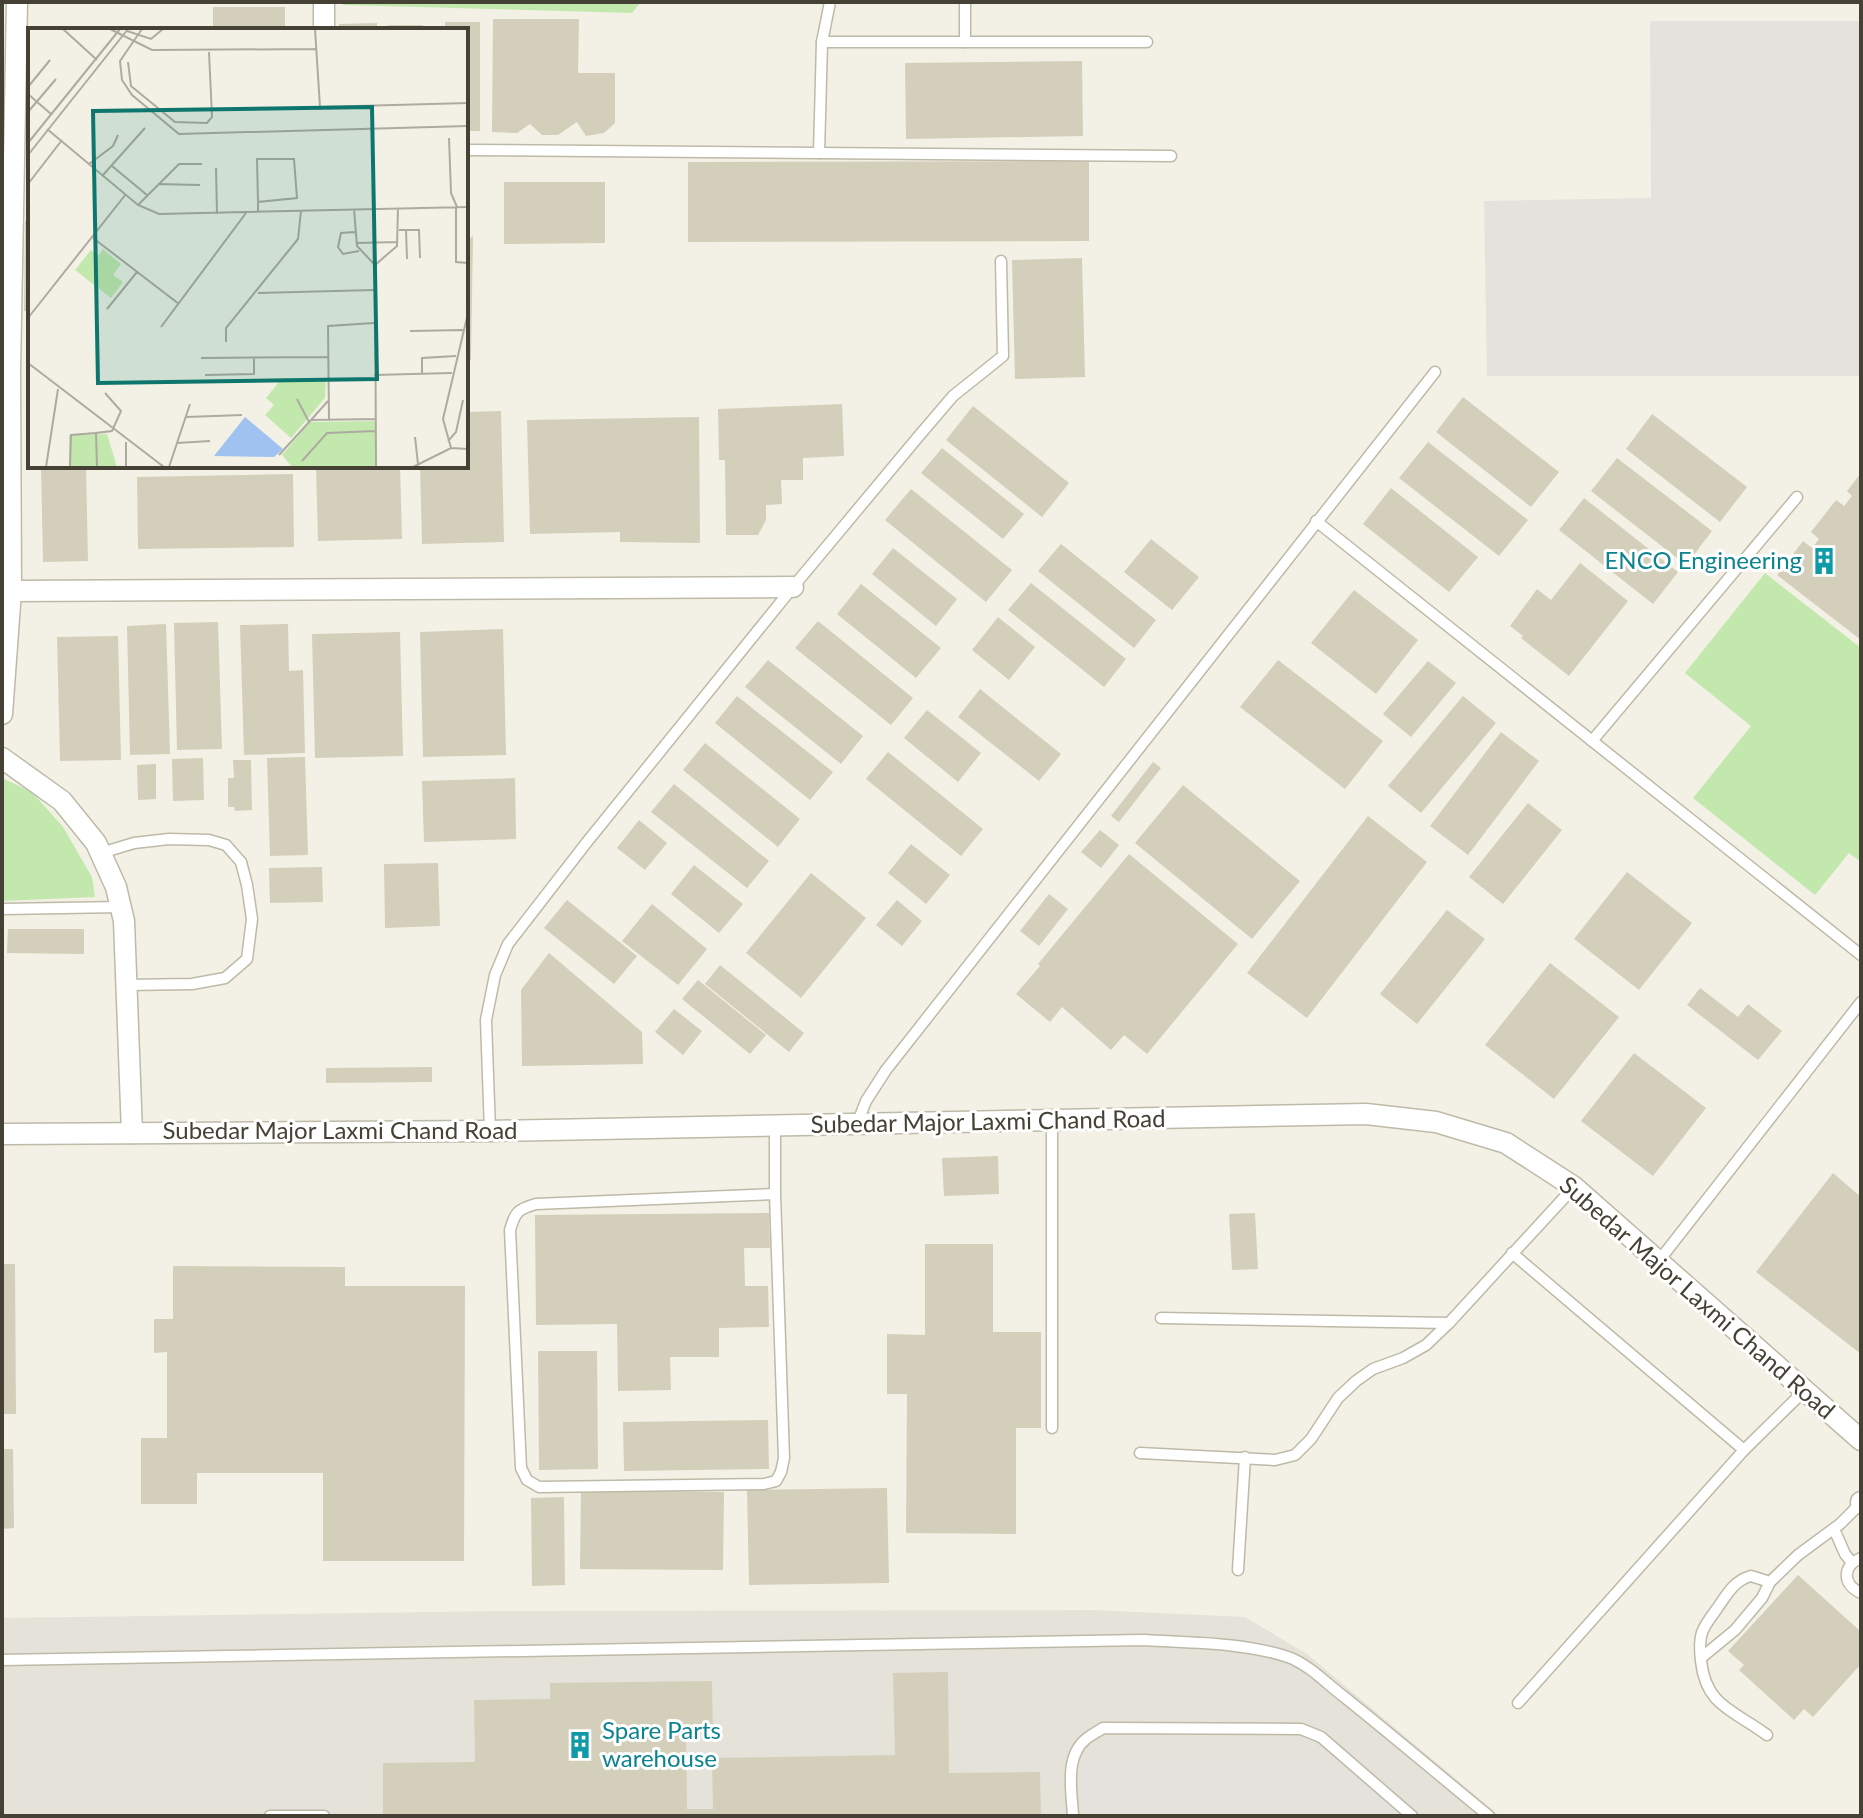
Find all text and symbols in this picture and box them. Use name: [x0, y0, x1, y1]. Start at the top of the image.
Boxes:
inset map: [28, 28, 468, 468]
place label: ENCO Engineering: [1605, 545, 1802, 574]
building icon: ENCO Engineering: [1809, 546, 1839, 576]
street label: Subedar Major Laxmi Chand Road: [810, 1103, 1166, 1138]
street label: Subedar Major Laxmi Chand Road: [162, 1115, 518, 1144]
street label: Subedar Major Laxmi Chand Road: [1554, 1169, 1841, 1424]
place label: Spare Parts warehouse: [602, 1715, 721, 1772]
building icon: Spare Parts warehouse: [565, 1730, 595, 1760]

